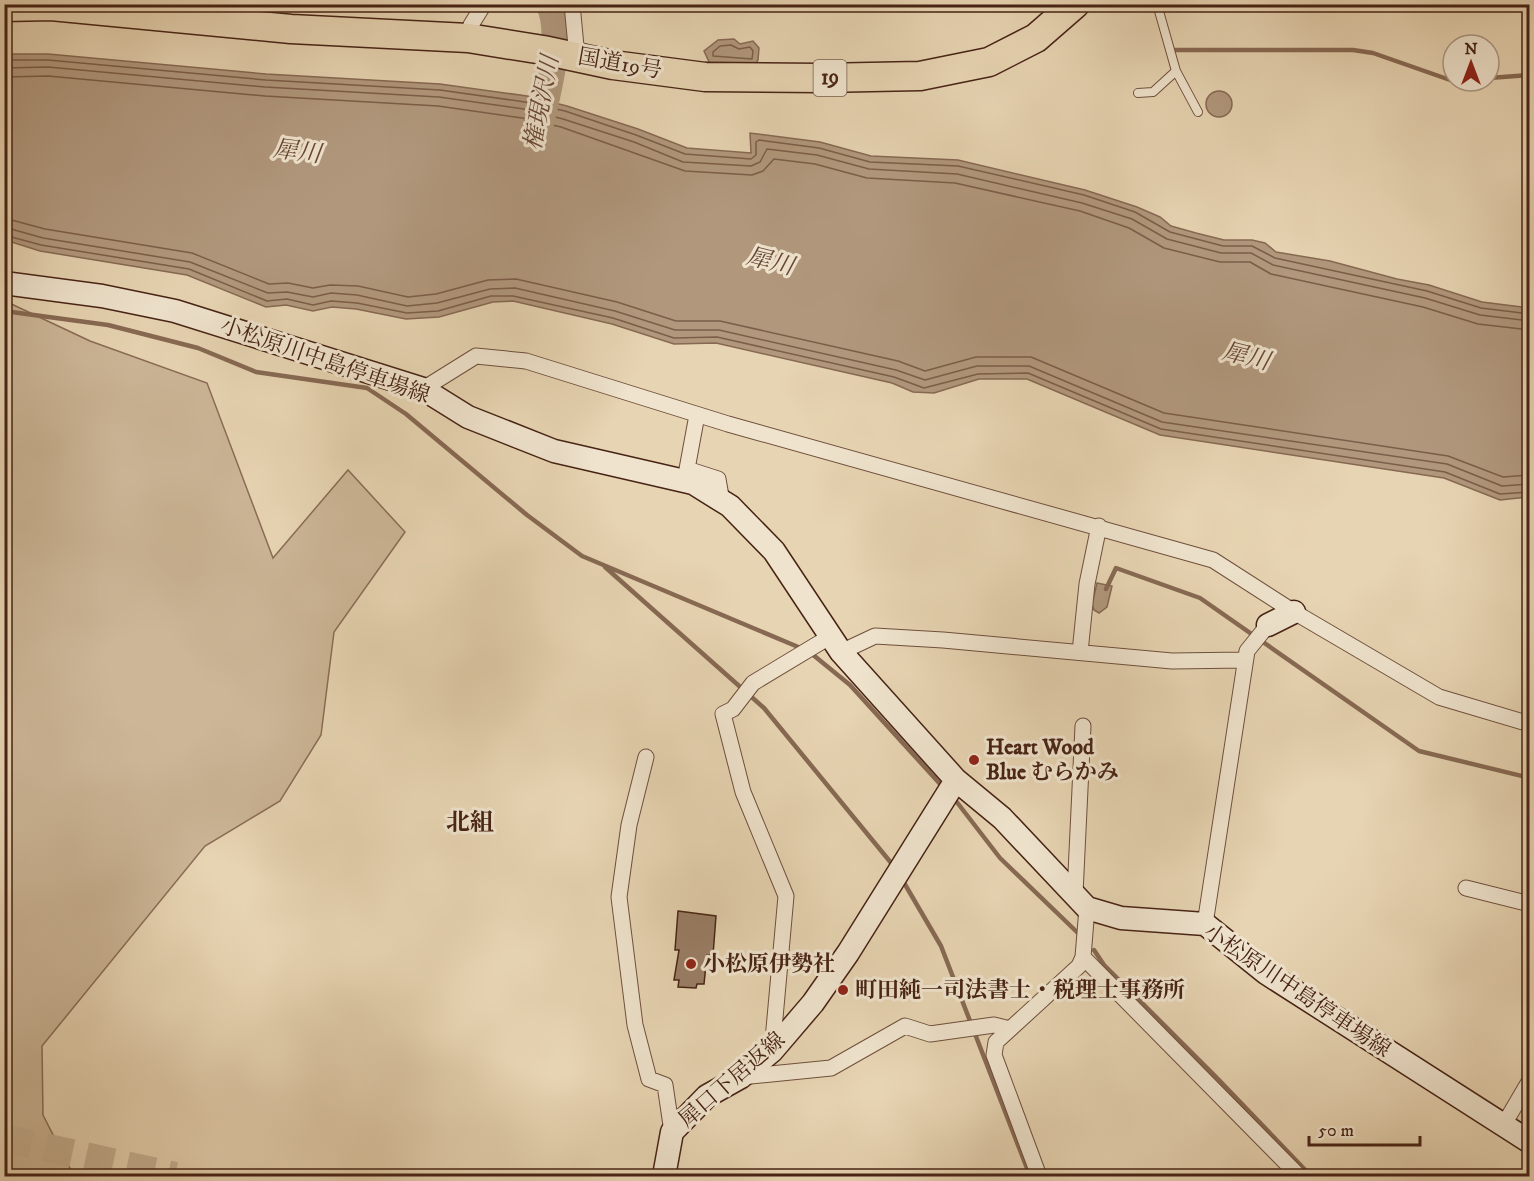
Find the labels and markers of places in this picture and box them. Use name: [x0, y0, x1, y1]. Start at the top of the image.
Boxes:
place label: Heart Wood Blue むらかみ: [986, 734, 1119, 786]
marker: Heart Wood Blue むらかみ: [967, 753, 981, 767]
place label: 小松原伊勢社: [703, 951, 835, 978]
marker: 小松原伊勢社: [684, 957, 698, 971]
place label: 町田純一司法書士・税理士事務所: [855, 977, 1185, 1004]
marker: 町田純一司法書士・税理士事務所: [836, 983, 850, 997]

